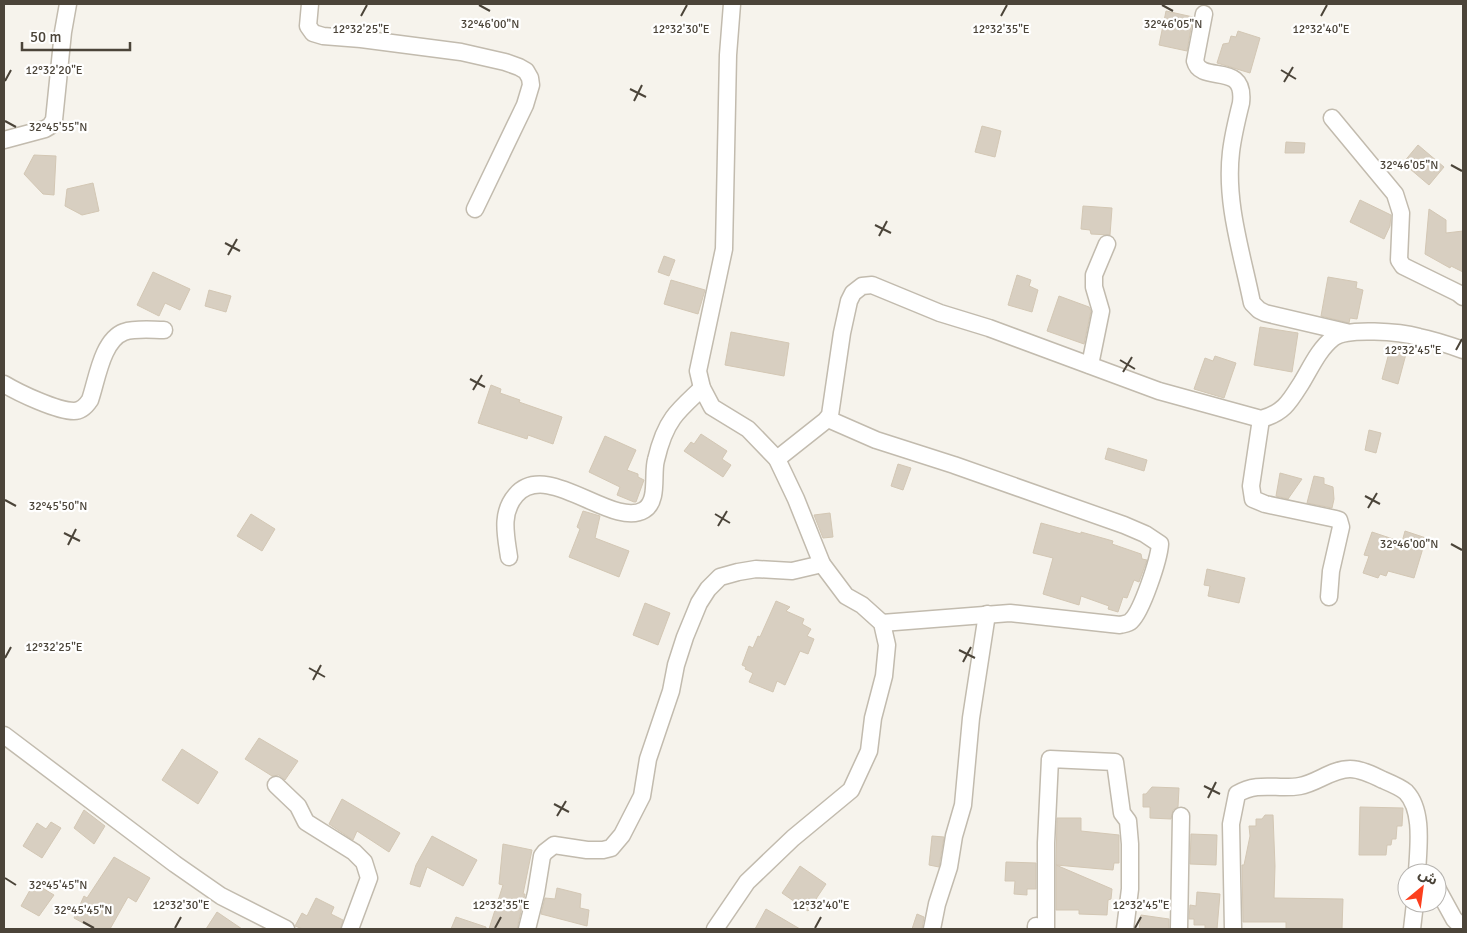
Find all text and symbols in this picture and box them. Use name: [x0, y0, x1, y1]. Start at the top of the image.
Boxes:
text: 32°46'00"N: [461, 17, 519, 32]
text: 32°46'05"N: [1144, 17, 1202, 32]
scale bar: [22, 20, 130, 52]
text: 12°32'25"E: [332, 22, 390, 37]
text: 12°32'30"E: [652, 22, 710, 37]
text: 12°32'35"E: [972, 22, 1030, 37]
text: 12°32'40"E: [1292, 22, 1350, 37]
text: 50 m: [30, 28, 61, 46]
text: 12°32'20"E: [25, 63, 83, 78]
text: 32°45'55"N: [29, 120, 87, 135]
text: 32°46'05"N: [1380, 158, 1438, 173]
text: 12°32'45"E: [1384, 343, 1442, 358]
text: 32°45'50"N: [29, 499, 87, 514]
text: 32°46'00"N: [1380, 537, 1438, 552]
text: 12°32'25"E: [25, 640, 83, 655]
north arrow: [1397, 863, 1447, 913]
text: ش: [1416, 865, 1441, 889]
text: 32°45'45"N: [29, 878, 87, 893]
text: 12°32'30"E: [152, 898, 210, 913]
text: 12°32'35"E: [472, 898, 530, 913]
text: 12°32'40"E: [792, 898, 850, 913]
text: 12°32'45"E: [1112, 898, 1170, 913]
text: 32°45'45"N: [54, 903, 112, 918]

